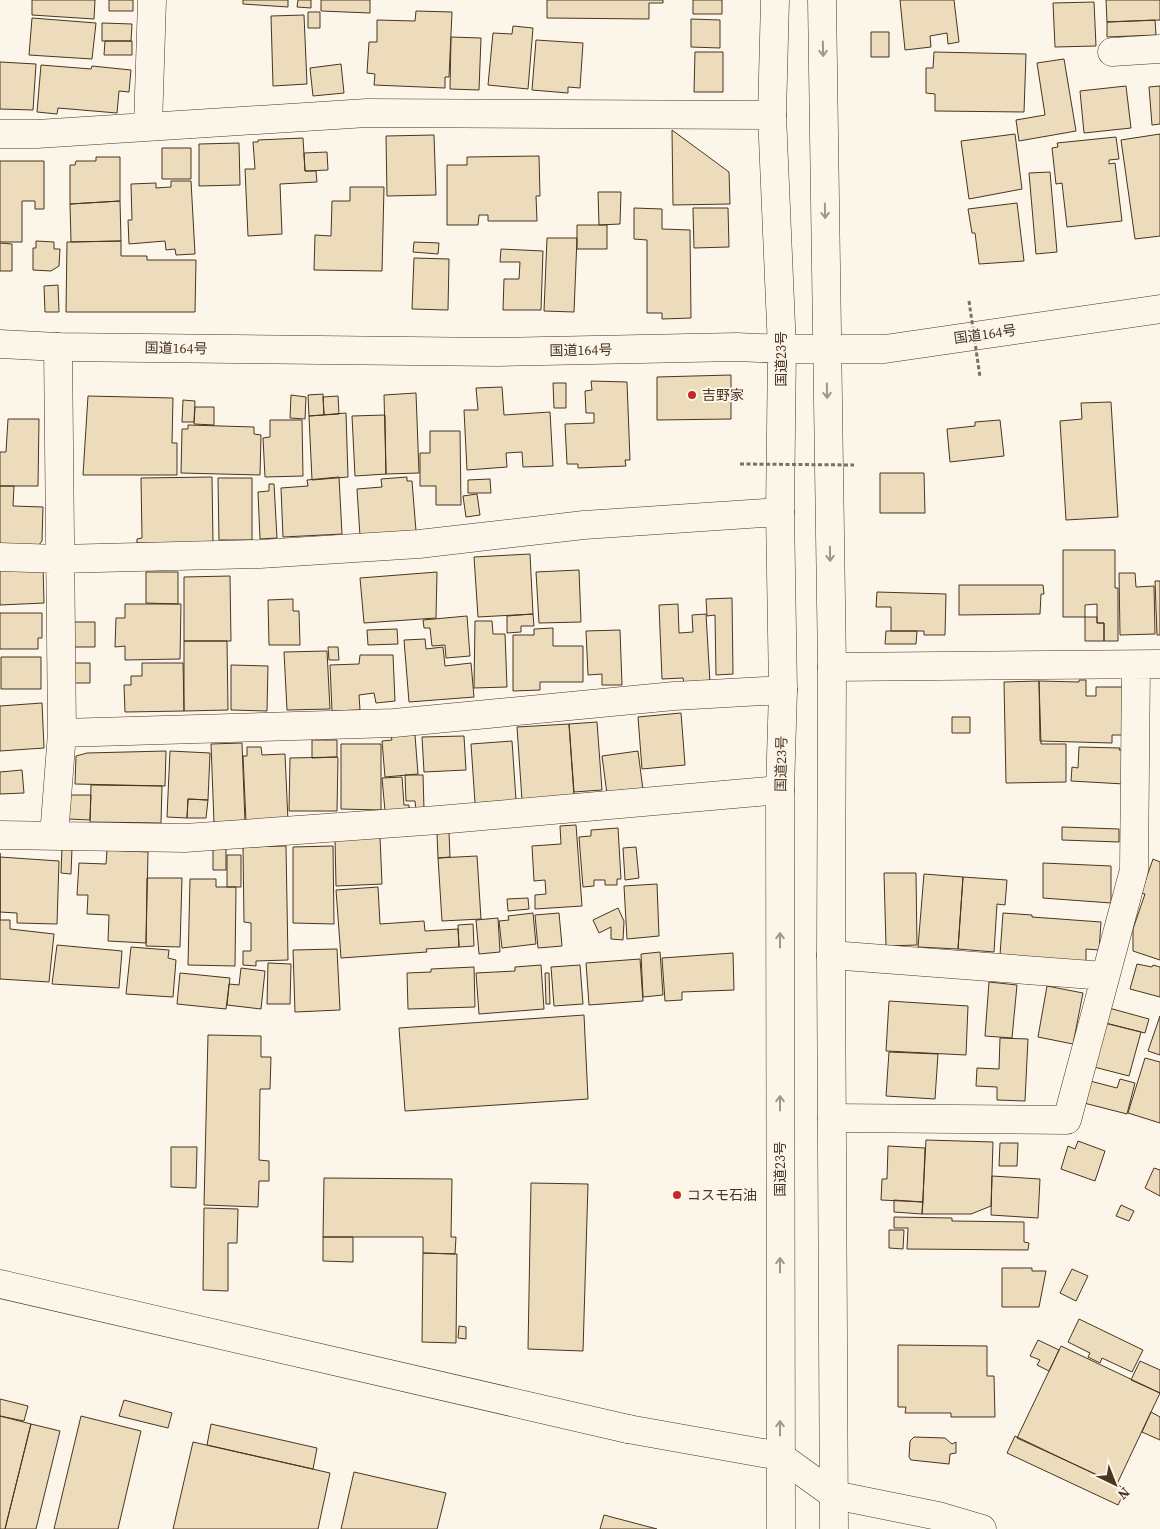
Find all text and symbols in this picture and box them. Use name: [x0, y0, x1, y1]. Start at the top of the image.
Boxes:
one-way arrow: [818, 40, 828, 56]
one-way arrow: [820, 202, 830, 219]
street label: 国道164号: [952, 320, 1018, 348]
street label: 国道23号: [771, 331, 791, 387]
street label: 国道164号: [144, 337, 208, 359]
street label: 国道164号: [549, 339, 613, 361]
one-way arrow: [822, 382, 832, 399]
place label: 吉野家: [702, 385, 744, 405]
marker: 吉野家: [686, 389, 698, 401]
one-way arrow: [825, 545, 835, 561]
street label: 国道23号: [771, 736, 791, 792]
one-way arrow: [775, 933, 785, 949]
one-way arrow: [775, 1095, 785, 1112]
street label: 国道23号: [770, 1141, 790, 1197]
place label: コスモ石油: [687, 1185, 757, 1205]
marker: コスモ石油: [671, 1189, 683, 1201]
one-way arrow: [775, 1258, 785, 1274]
one-way arrow: [775, 1420, 785, 1436]
north arrow: [1090, 1459, 1140, 1509]
text: N: [1113, 1483, 1134, 1504]

